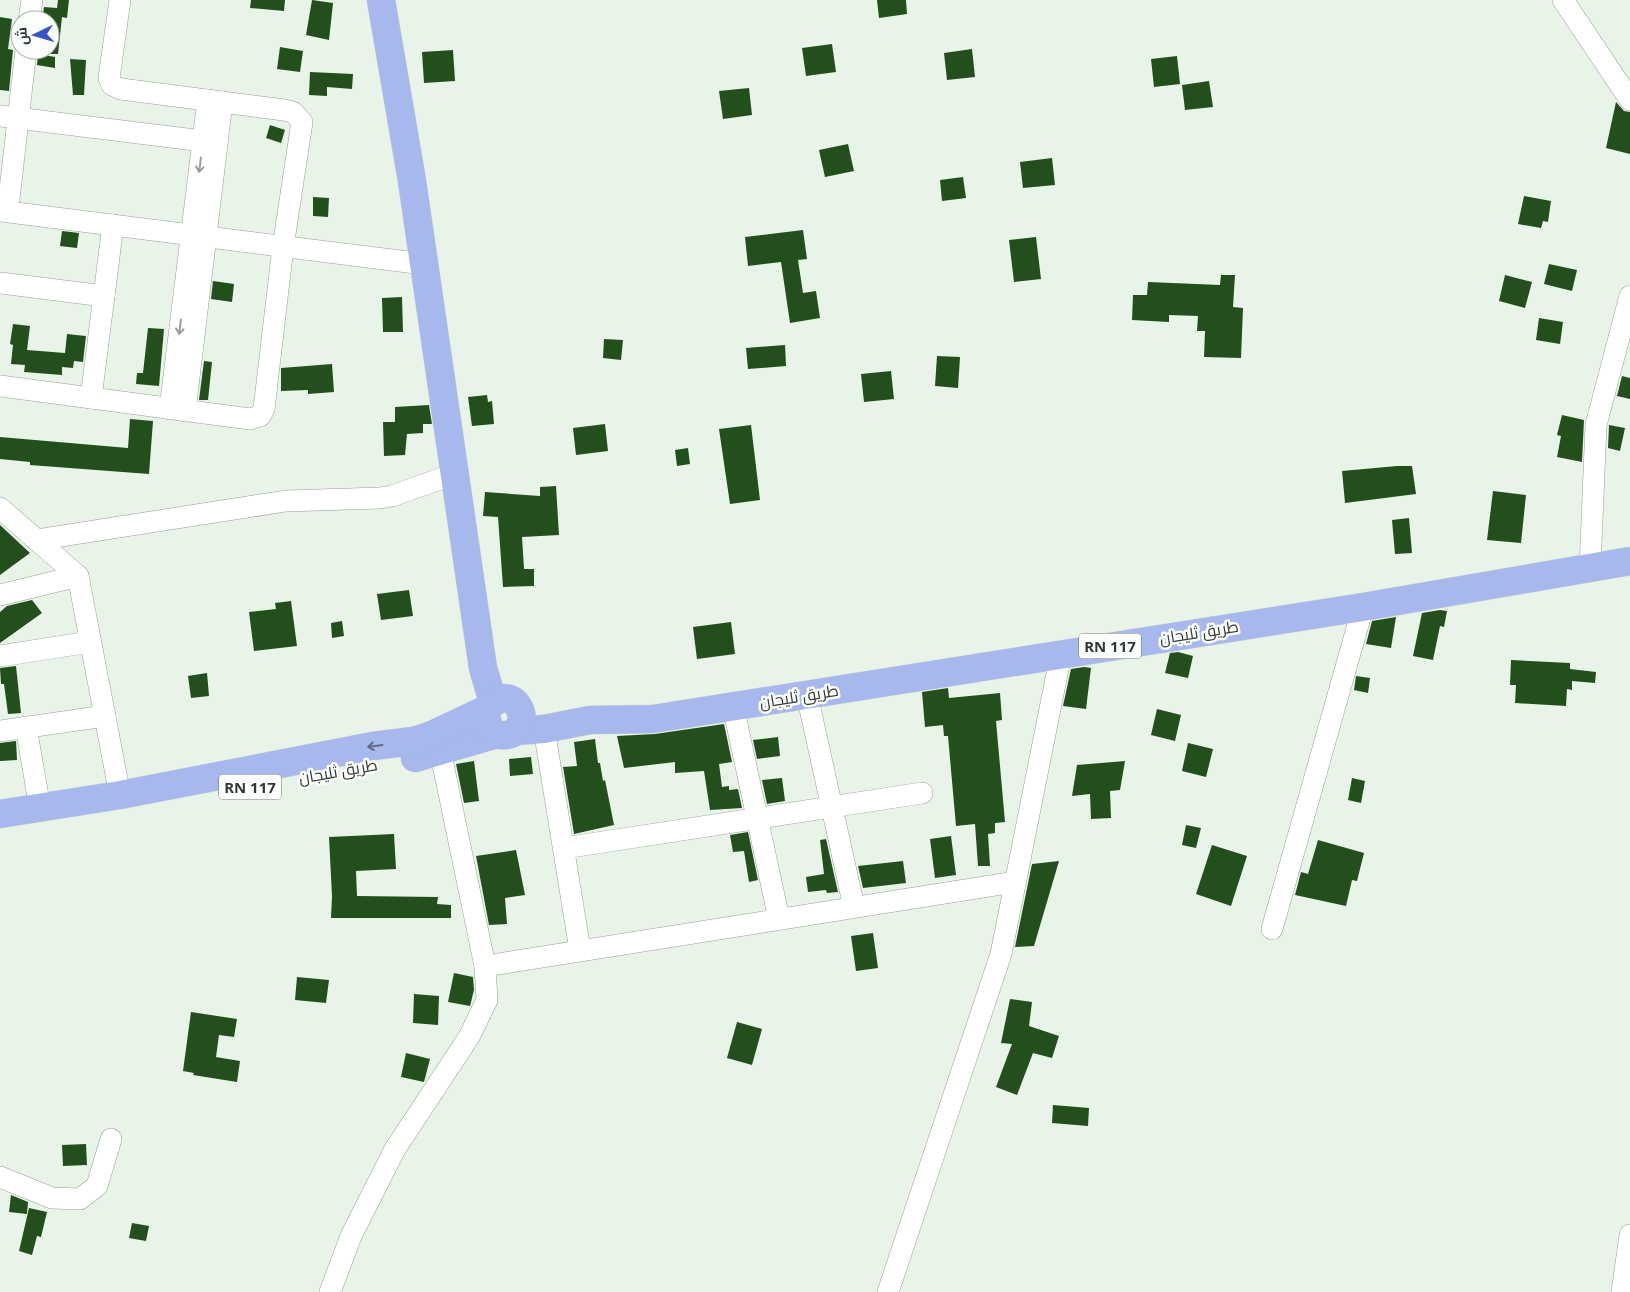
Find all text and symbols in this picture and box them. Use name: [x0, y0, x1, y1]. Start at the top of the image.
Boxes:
north arrow: [10, 10, 60, 60]
text: ش: [11, 26, 32, 46]
one-way arrow: [195, 157, 205, 173]
one-way arrow: [175, 318, 185, 334]
street label: طريق ثليجان: [1158, 615, 1240, 649]
road number: RN 117: [1079, 634, 1141, 658]
street label: طريق ثليجان: [758, 679, 840, 713]
one-way arrow: [367, 741, 383, 751]
street label: طريق ثليجان: [297, 753, 379, 789]
road number: RN 117: [219, 774, 281, 800]

